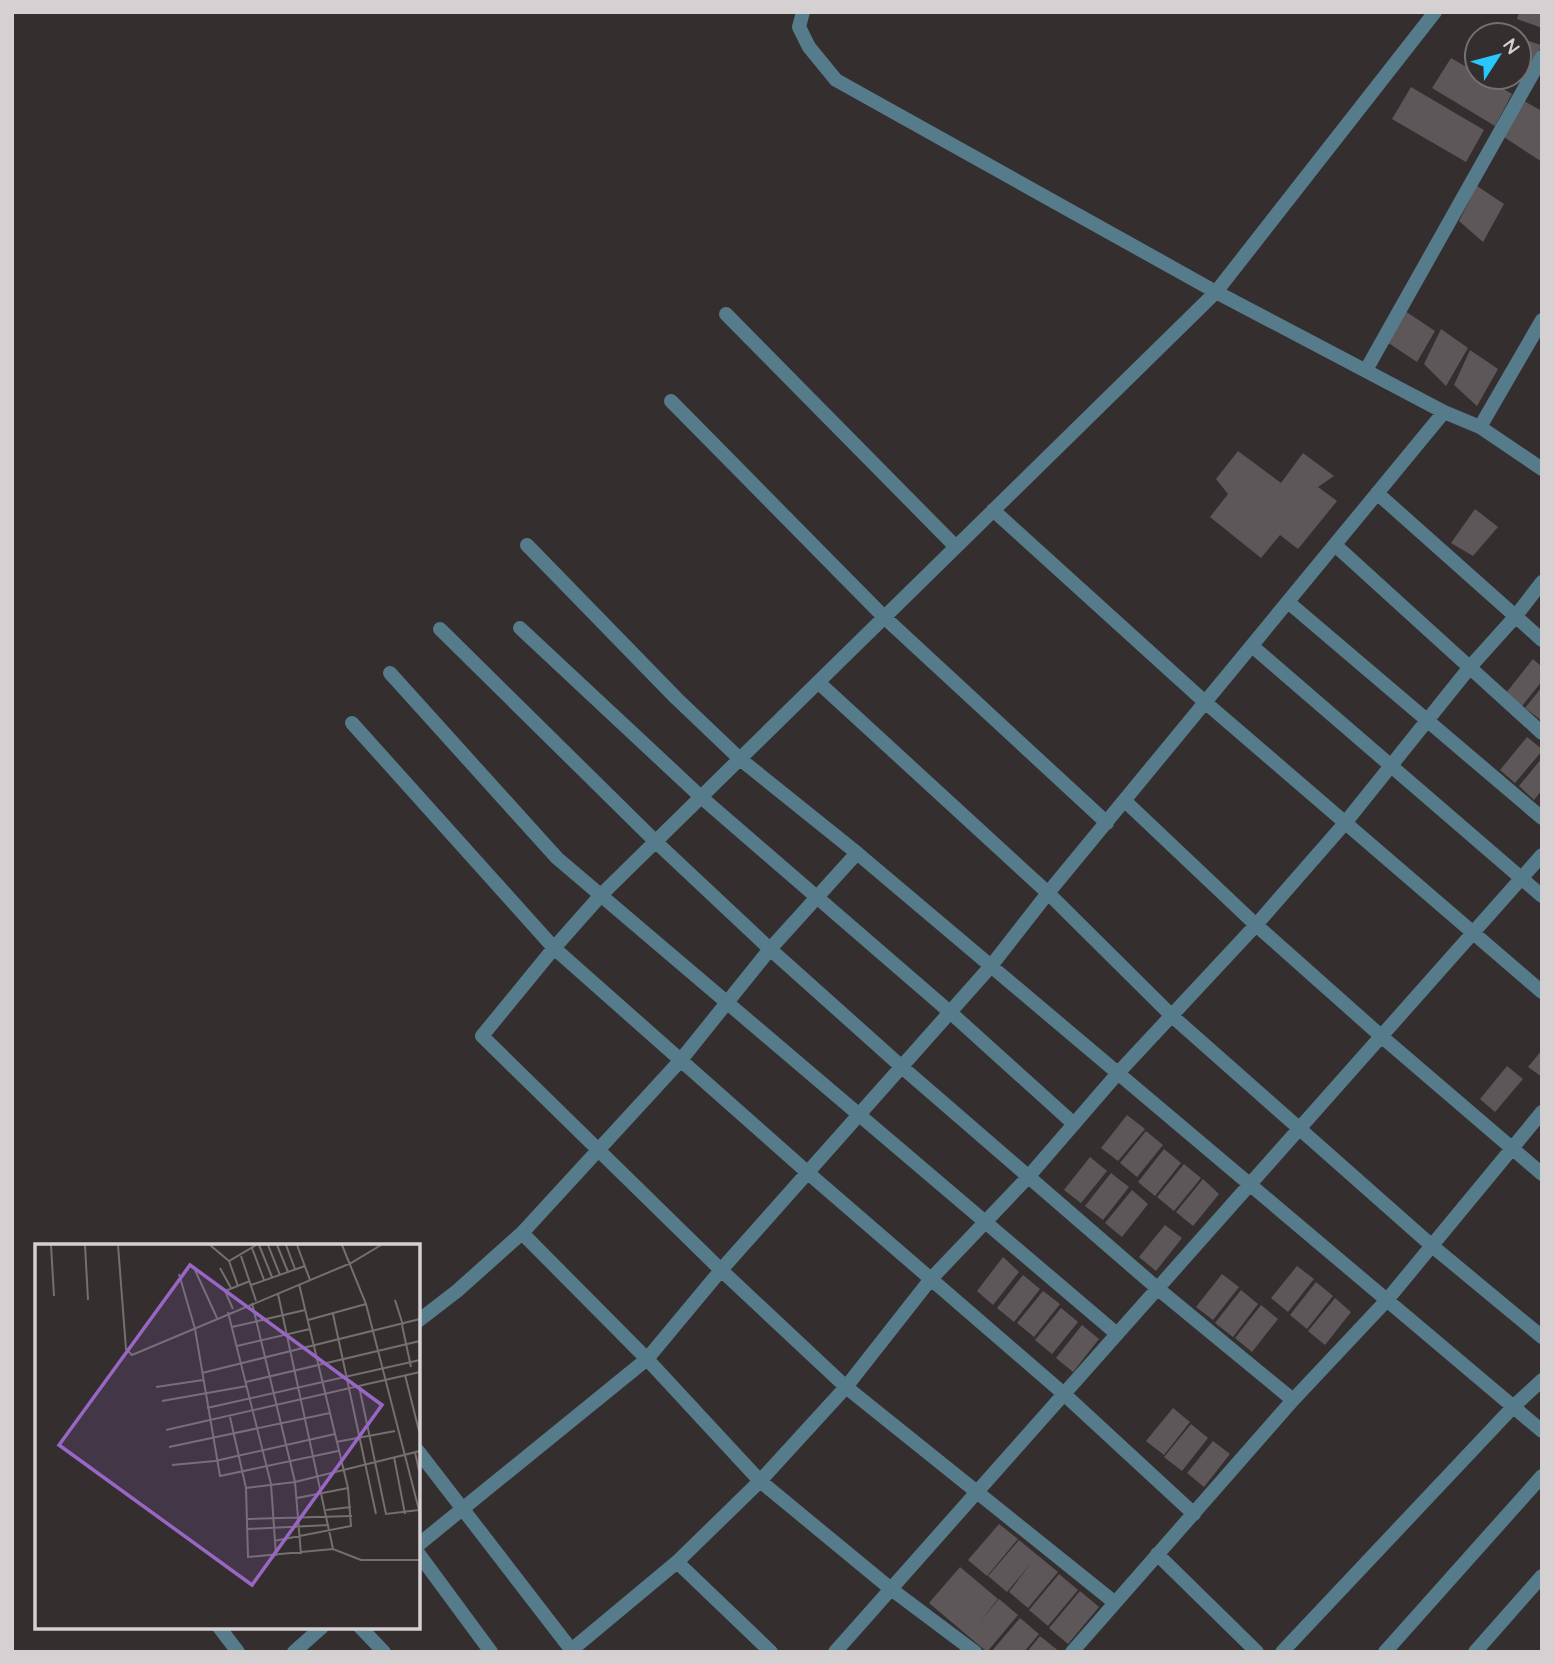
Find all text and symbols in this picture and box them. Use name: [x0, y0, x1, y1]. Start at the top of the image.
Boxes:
north arrow: [1463, 21, 1533, 91]
text: N: [1498, 33, 1526, 59]
inset map: [35, 1244, 420, 1629]

